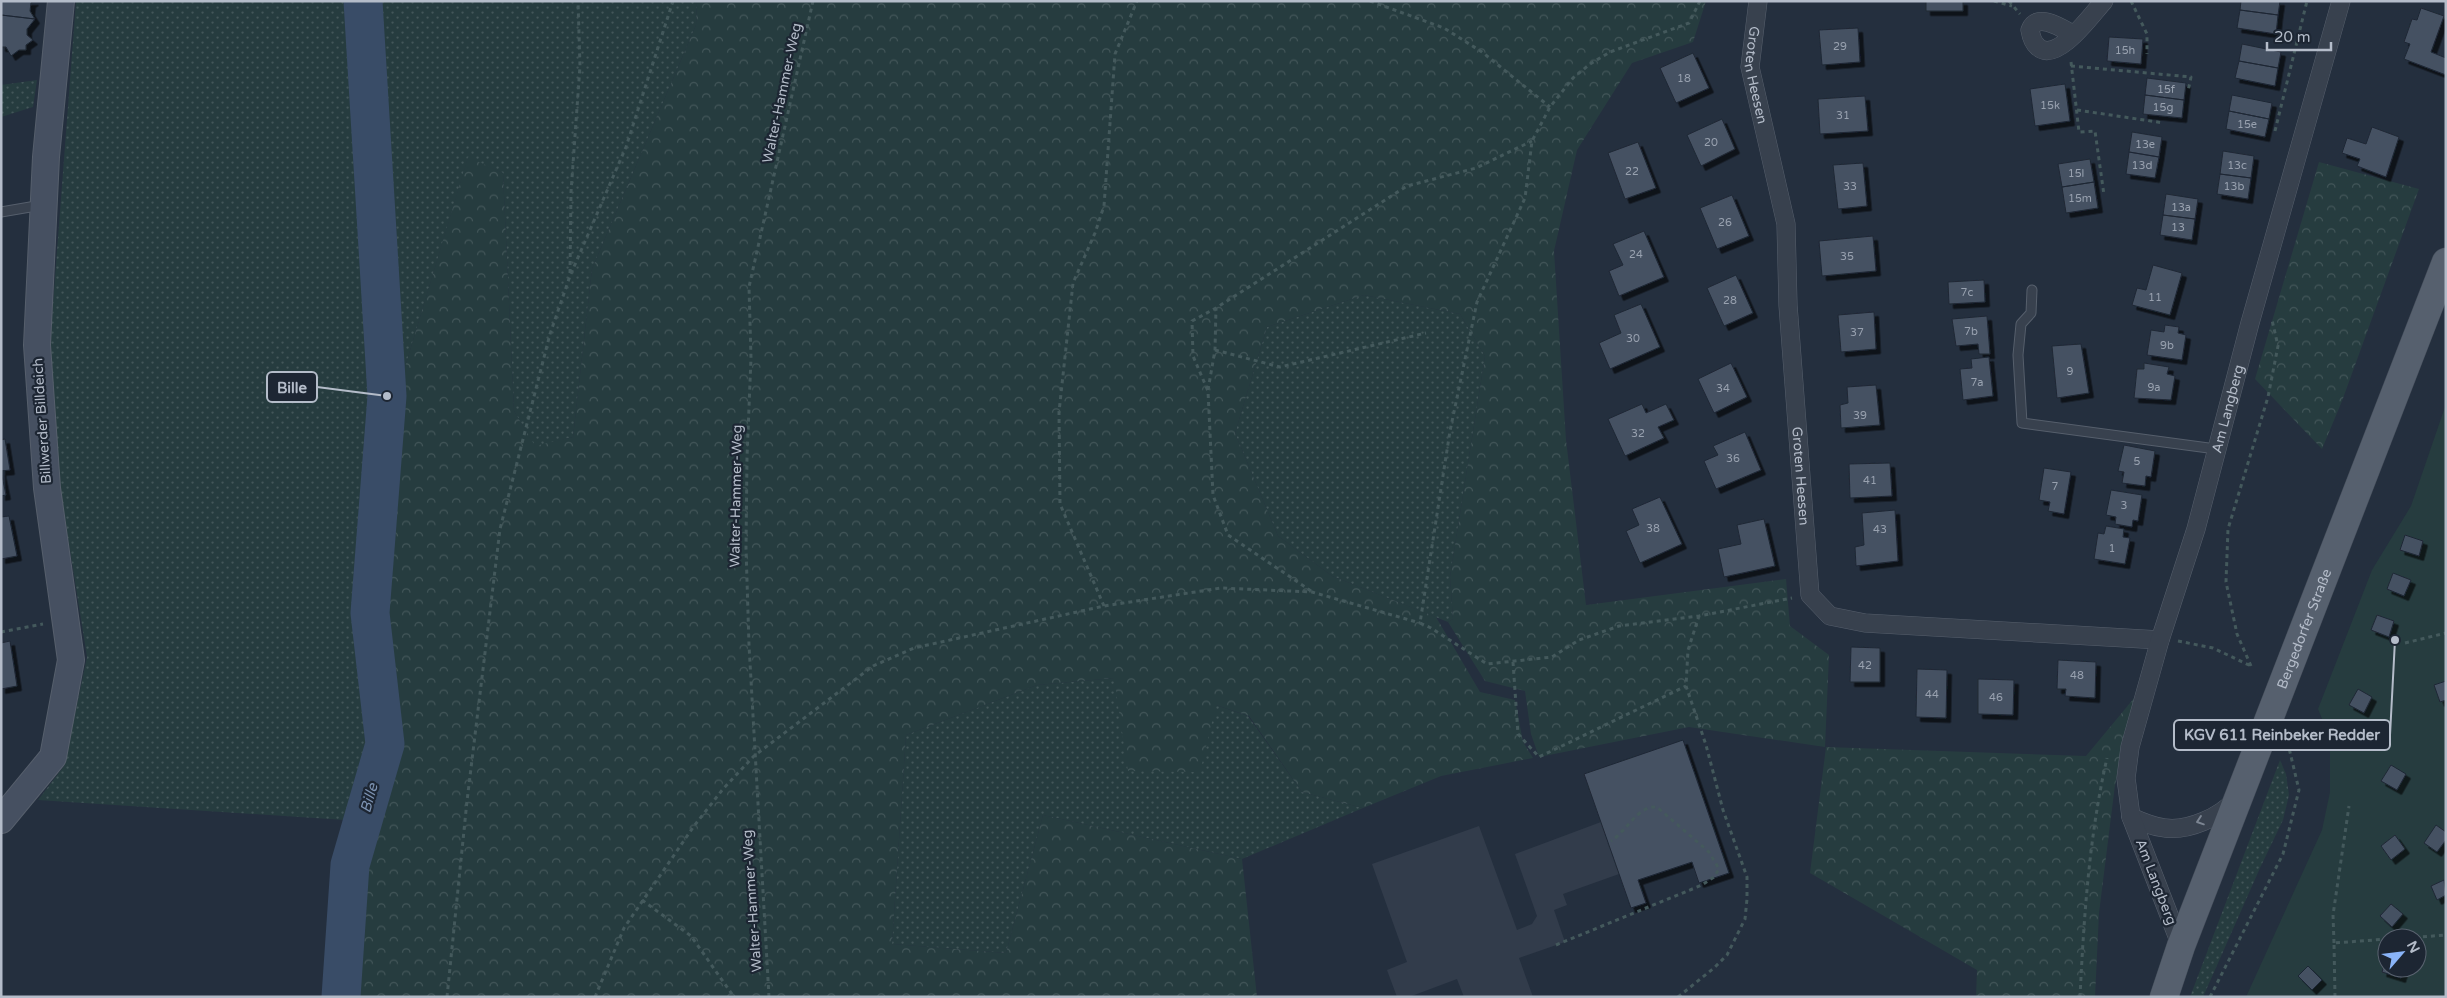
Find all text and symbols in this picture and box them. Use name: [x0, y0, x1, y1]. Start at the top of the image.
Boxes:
scale bar: [2267, 20, 2331, 52]
street label: Walter-Hammer-Weg: [759, 21, 805, 165]
street label: Groten Heesen: [1741, 25, 1771, 125]
text: 20 m: [2274, 28, 2311, 46]
house number: 29: [1833, 40, 1847, 53]
house number: 15h: [2115, 44, 2135, 57]
house number: 18: [1677, 72, 1691, 85]
house number: 15f: [2157, 83, 2176, 96]
house number: 15k: [2040, 99, 2060, 112]
house number: 15g: [2153, 101, 2173, 114]
house number: 31: [1836, 109, 1850, 122]
house number: 15e: [2237, 118, 2257, 131]
house number: 20: [1704, 136, 1718, 149]
house number: 13e: [2135, 138, 2155, 151]
house number: 13d: [2132, 159, 2152, 172]
house number: 13c: [2227, 159, 2247, 172]
house number: 22: [1625, 165, 1639, 178]
house number: 15l: [2068, 167, 2084, 180]
house number: 33: [1843, 180, 1857, 193]
house number: 13b: [2224, 180, 2244, 193]
house number: 15m: [2068, 192, 2092, 205]
house number: 13a: [2171, 201, 2191, 214]
house number: 26: [1718, 216, 1732, 229]
house number: 13: [2171, 221, 2185, 234]
house number: 24: [1629, 248, 1643, 261]
house number: 35: [1840, 250, 1854, 263]
house number: 7c: [1961, 286, 1974, 299]
house number: 11: [2148, 291, 2162, 304]
house number: 28: [1723, 294, 1737, 307]
house number: 7b: [1964, 325, 1978, 338]
house number: 37: [1850, 326, 1864, 339]
house number: 30: [1626, 332, 1640, 345]
house number: 9b: [2160, 339, 2174, 352]
street label: Billwerder Billdeich: [29, 357, 55, 485]
street label: Am Langberg: [2208, 363, 2247, 455]
house number: 9: [2067, 365, 2074, 378]
callout: Bille: [267, 372, 317, 402]
house number: 7a: [1970, 376, 1984, 389]
text: Bille: [277, 379, 307, 397]
house number: 9a: [2147, 381, 2161, 394]
house number: 34: [1716, 382, 1730, 395]
house number: 39: [1853, 409, 1867, 422]
street label: Walter-Hammer-Weg: [726, 425, 746, 567]
street label: Groten Heesen: [1789, 426, 1813, 526]
house number: 32: [1631, 427, 1645, 440]
house number: 36: [1726, 452, 1740, 465]
house number: 5: [2134, 455, 2141, 468]
house number: 41: [1863, 474, 1877, 487]
house number: 7: [2052, 480, 2059, 493]
house number: 3: [2121, 499, 2128, 512]
house number: 38: [1646, 522, 1660, 535]
house number: 43: [1873, 523, 1887, 536]
house number: 1: [2109, 542, 2115, 555]
street label: Bergedorfer Straße: [2273, 566, 2335, 691]
house number: 42: [1858, 659, 1872, 672]
house number: 48: [2070, 669, 2084, 682]
house number: 44: [1925, 688, 1939, 701]
house number: 46: [1989, 691, 2003, 704]
callout: KGV 611 Reinbeker Redder: [2174, 720, 2390, 750]
text: KGV 611 Reinbeker Redder: [2184, 726, 2380, 744]
water label: Bille: [356, 780, 382, 815]
one-way arrow: [2197, 815, 2205, 825]
street label: Walter-Hammer-Weg: [739, 829, 765, 973]
street label: Am Langberg: [2132, 837, 2180, 927]
north arrow: [2377, 928, 2427, 978]
text: N: [2403, 938, 2423, 956]

